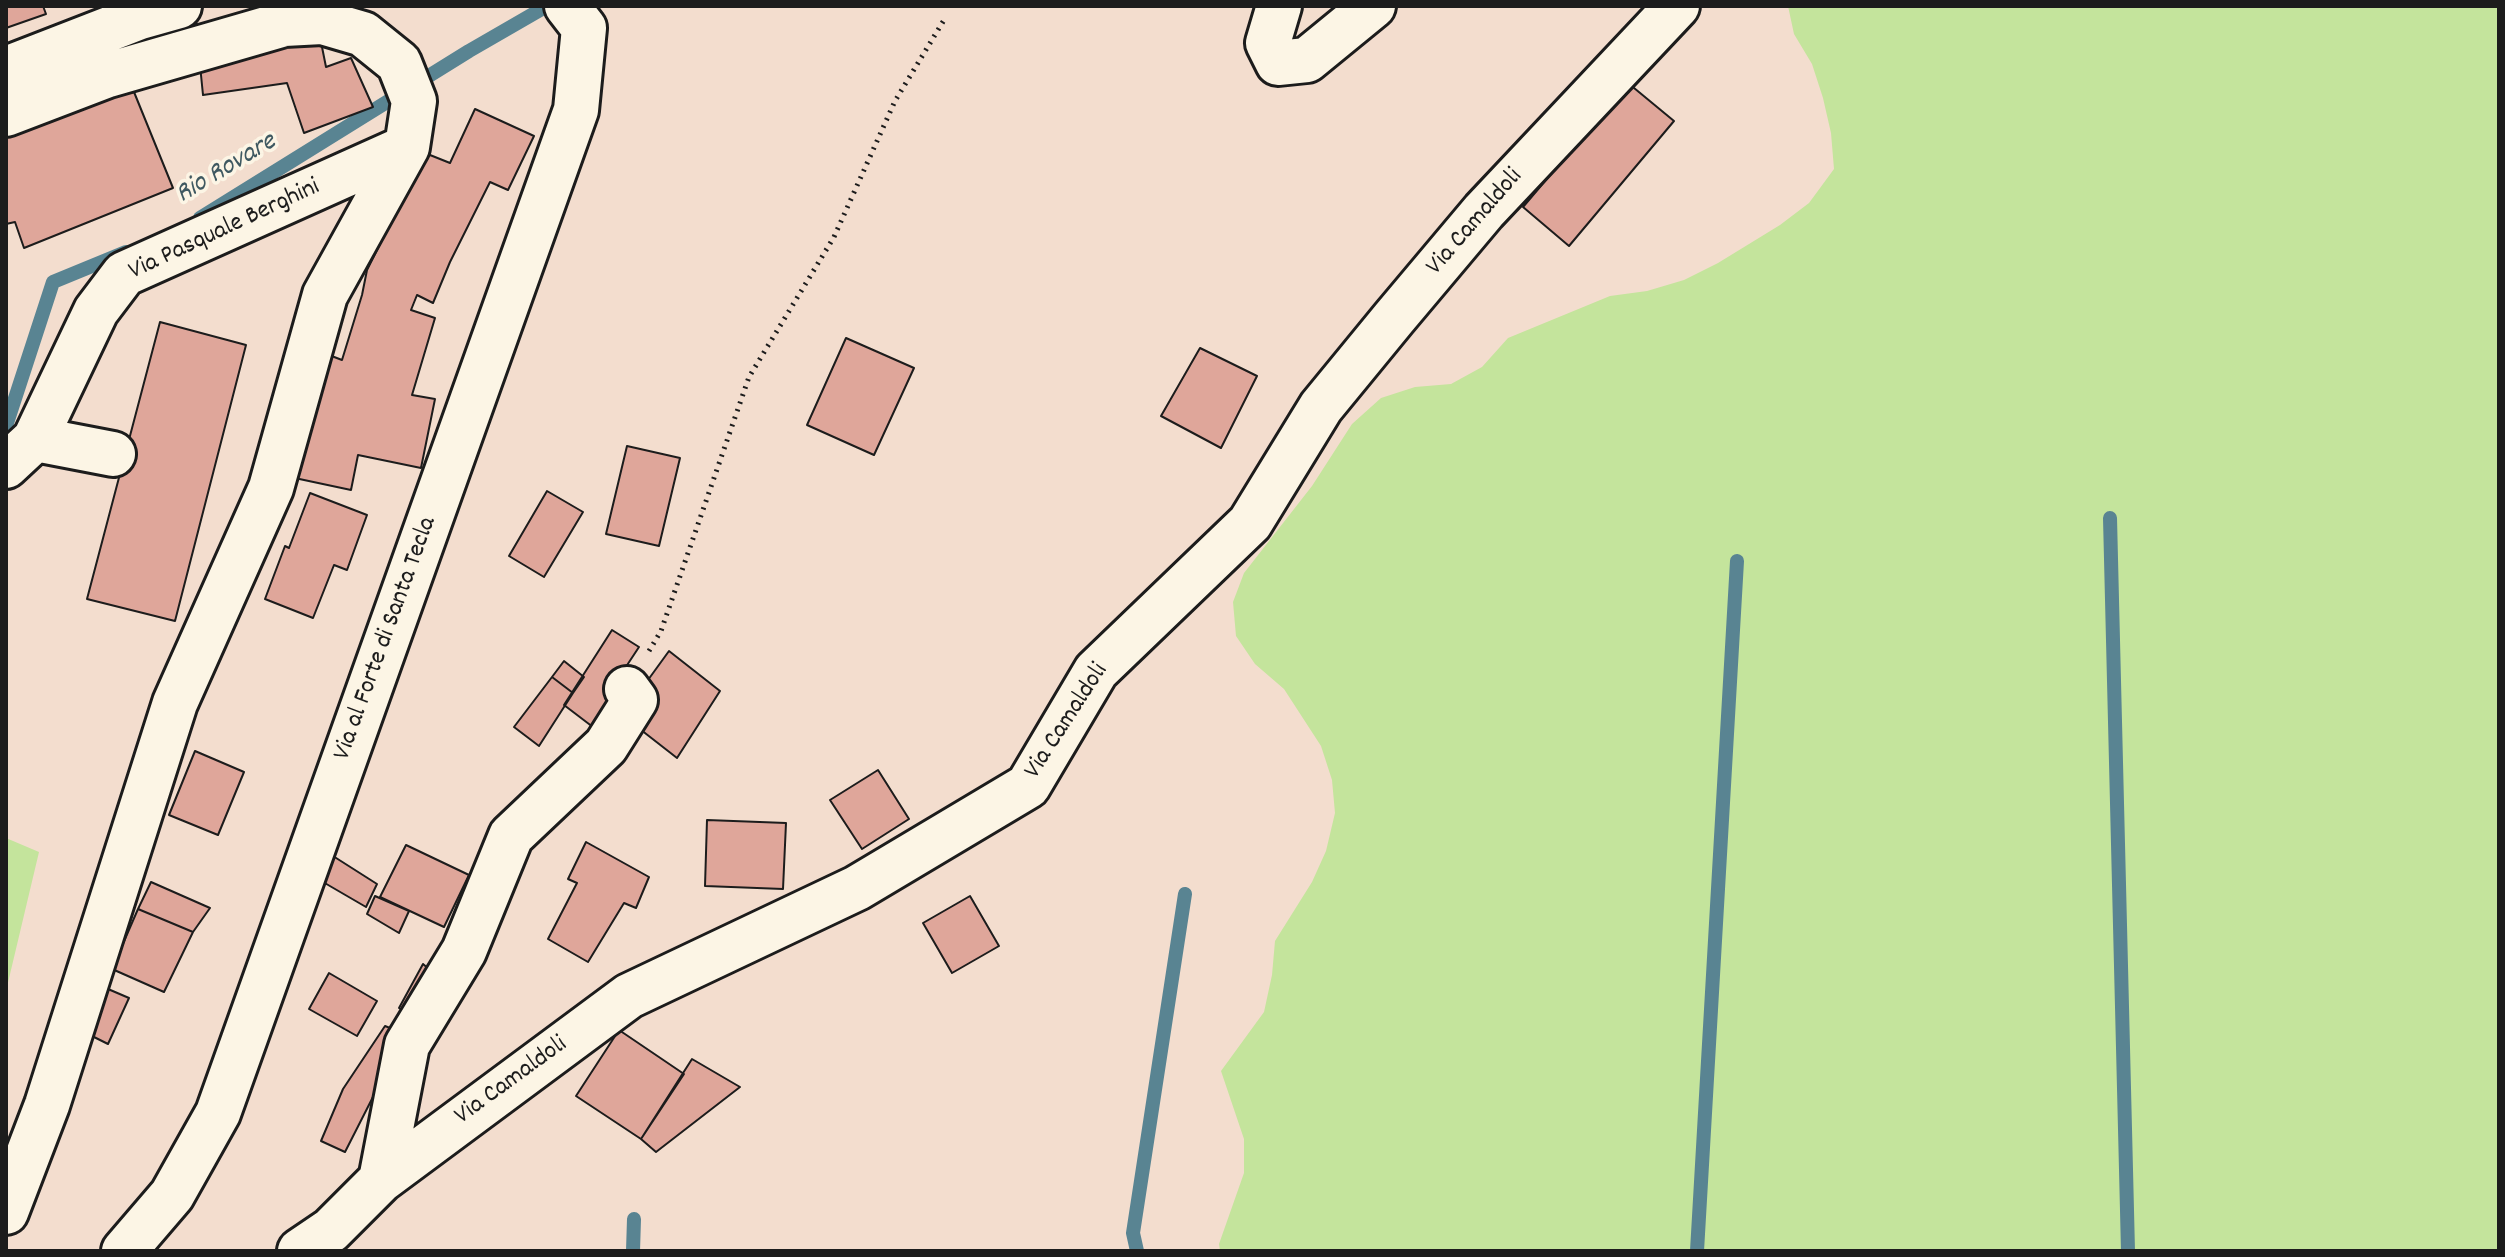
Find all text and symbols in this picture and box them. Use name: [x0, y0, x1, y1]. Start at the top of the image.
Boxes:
water label: Rio Rovare: [171, 127, 283, 213]
street label: Via Camaldoli: [1421, 163, 1531, 283]
street label: Via Pasquale Berghini: [125, 173, 325, 289]
street label: Via al Forte di Santa Tecla: [328, 513, 446, 765]
street label: Via Camaldoli: [1019, 658, 1117, 786]
street label: Via Camaldoli: [450, 1031, 574, 1133]

